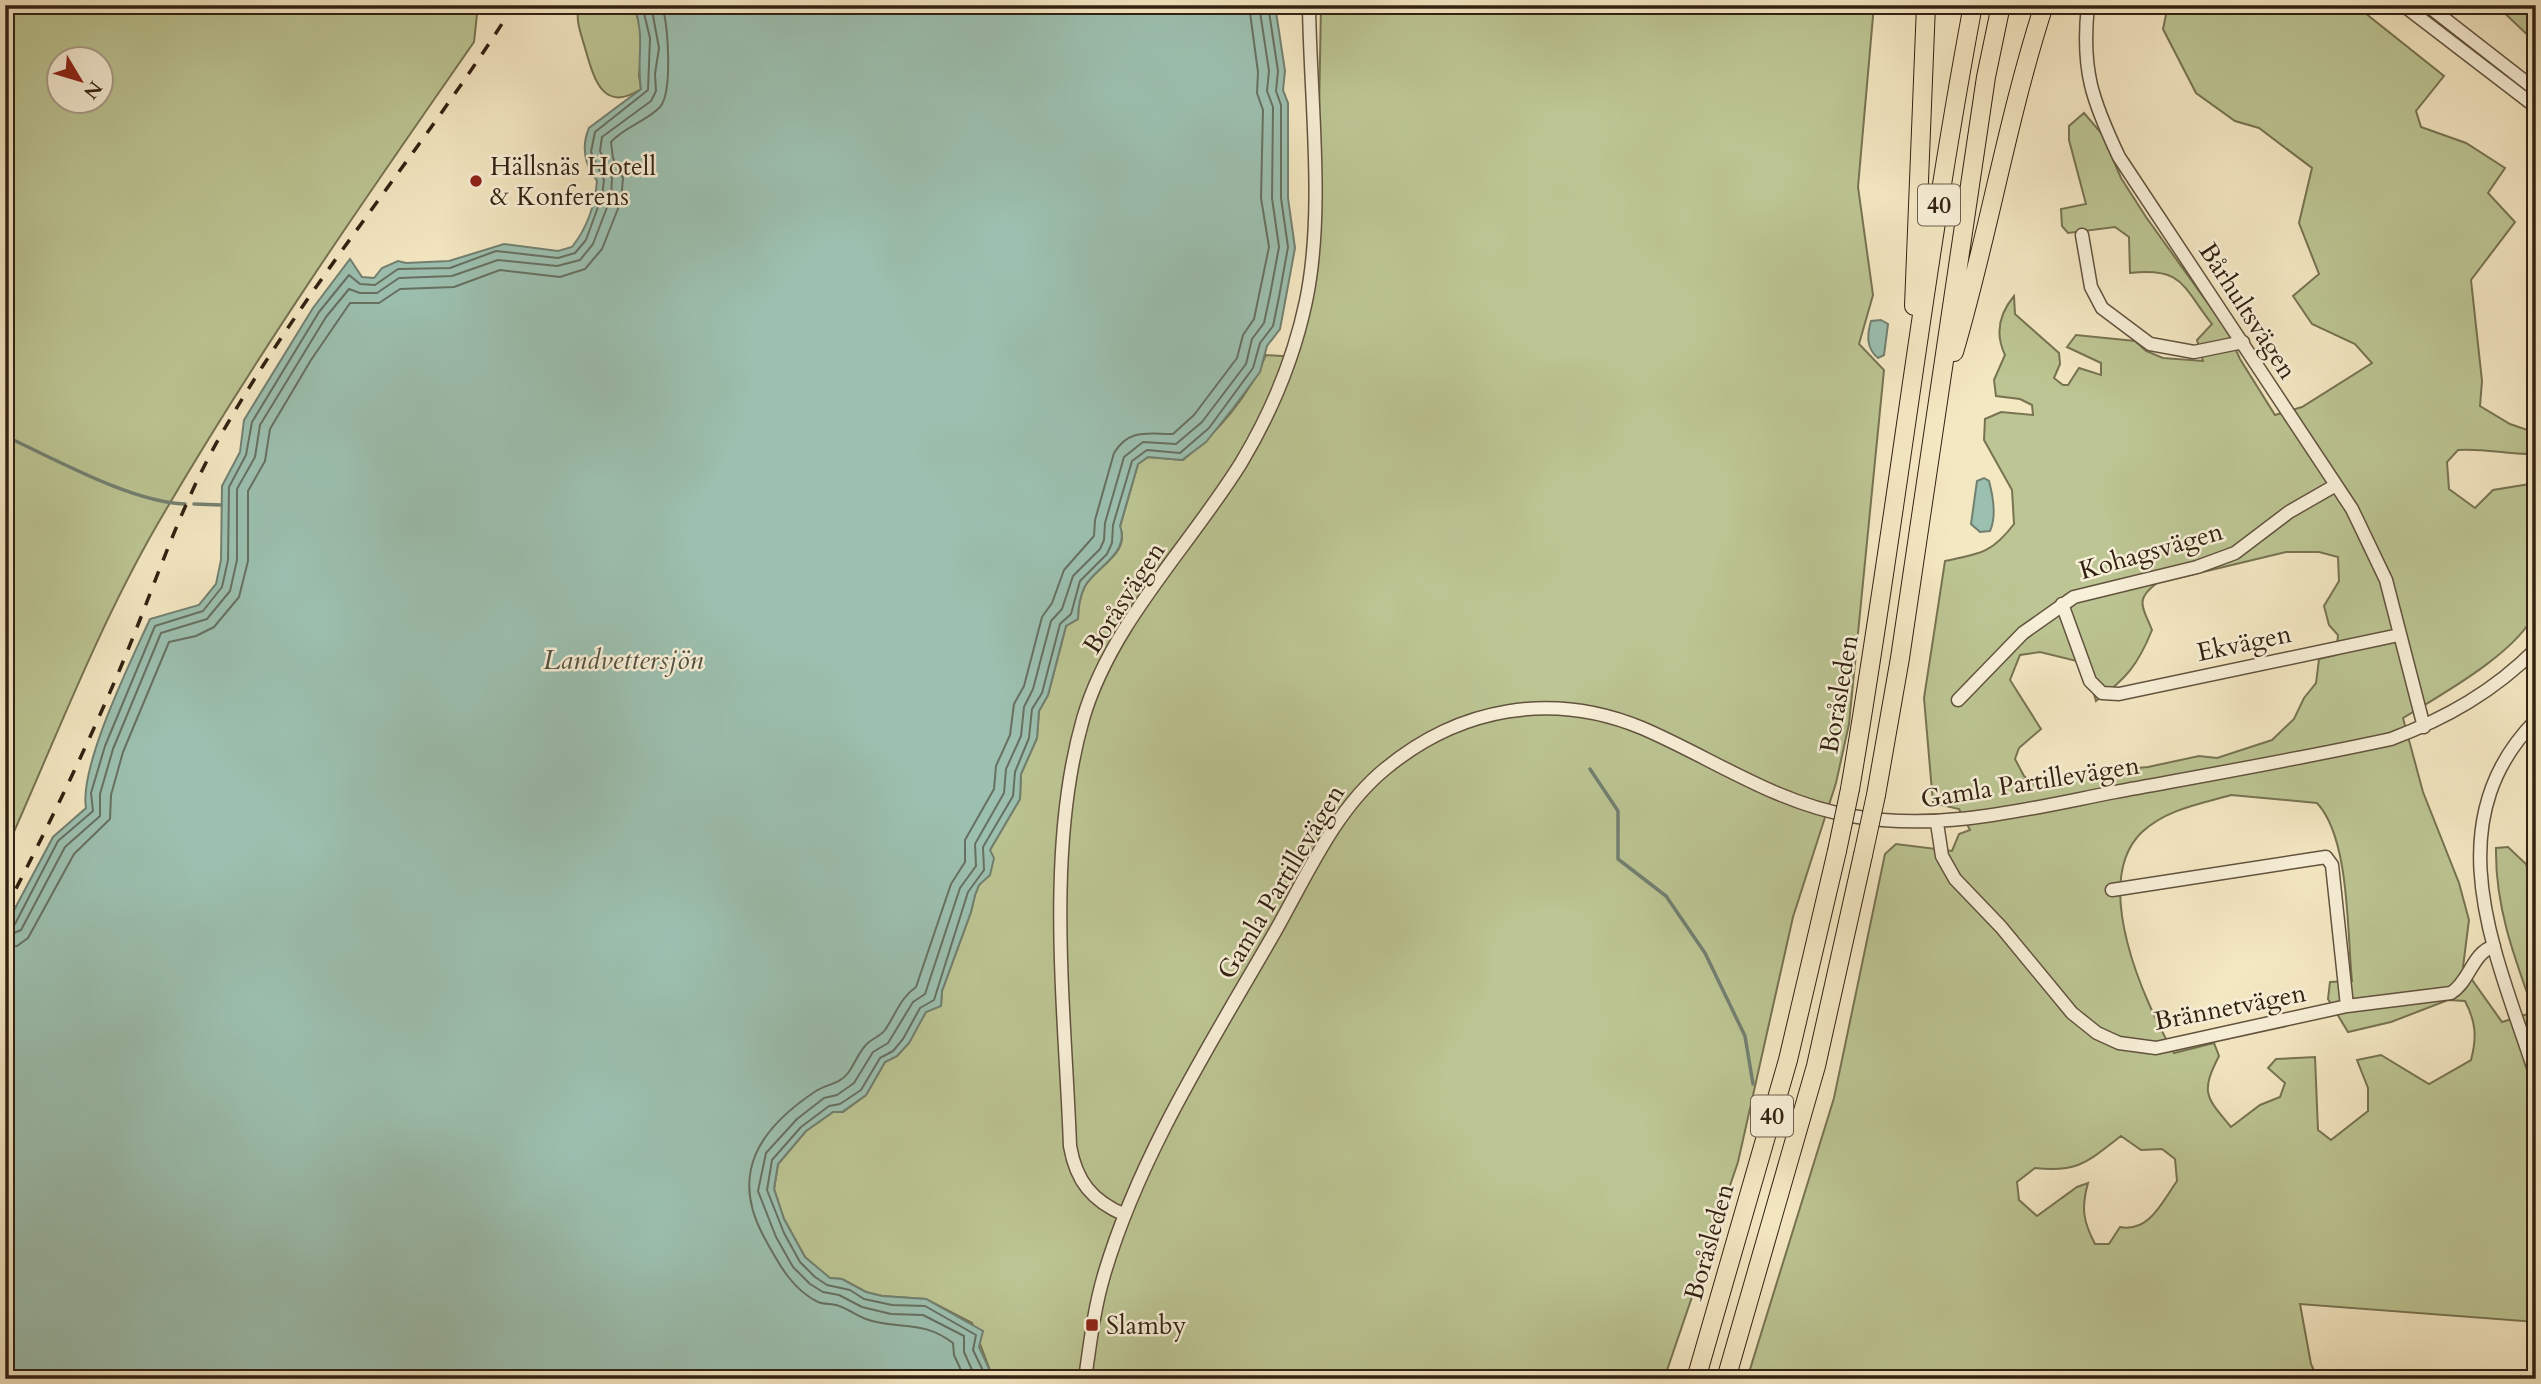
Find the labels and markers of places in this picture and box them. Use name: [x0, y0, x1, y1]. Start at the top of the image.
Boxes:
place label: Hällsnäs Hotell & Konferens: [490, 149, 656, 214]
marker: Hällsnäs Hotell & Konferens: [468, 173, 484, 189]
place label: Slamby: [1106, 1308, 1187, 1343]
marker: Slamby: [1084, 1317, 1100, 1333]

